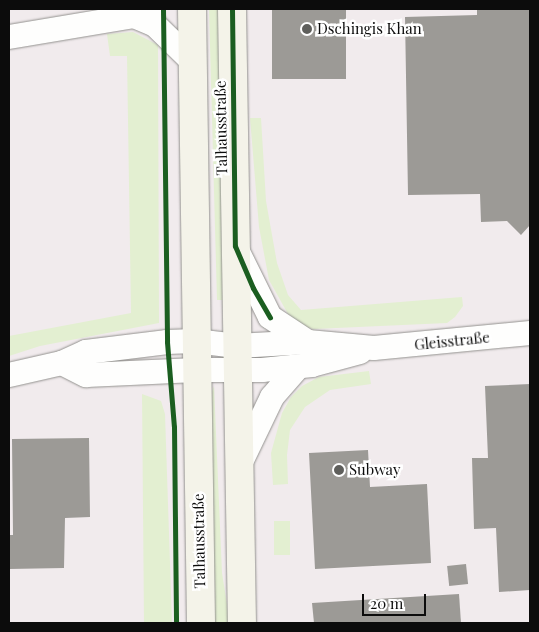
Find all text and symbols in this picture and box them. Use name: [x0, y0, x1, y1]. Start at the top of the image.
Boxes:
place label: Dschingis Khan: [317, 20, 422, 38]
marker: Dschingis Khan: [301, 23, 313, 35]
street label: Talhausstraße: [211, 80, 231, 176]
street label: Gleisstraße: [413, 328, 491, 354]
place label: Subway: [349, 461, 401, 479]
marker: Subway: [333, 464, 345, 476]
street label: Talhausstraße: [189, 493, 209, 589]
scale bar: [364, 584, 428, 616]
text: 20 m: [370, 593, 403, 613]

